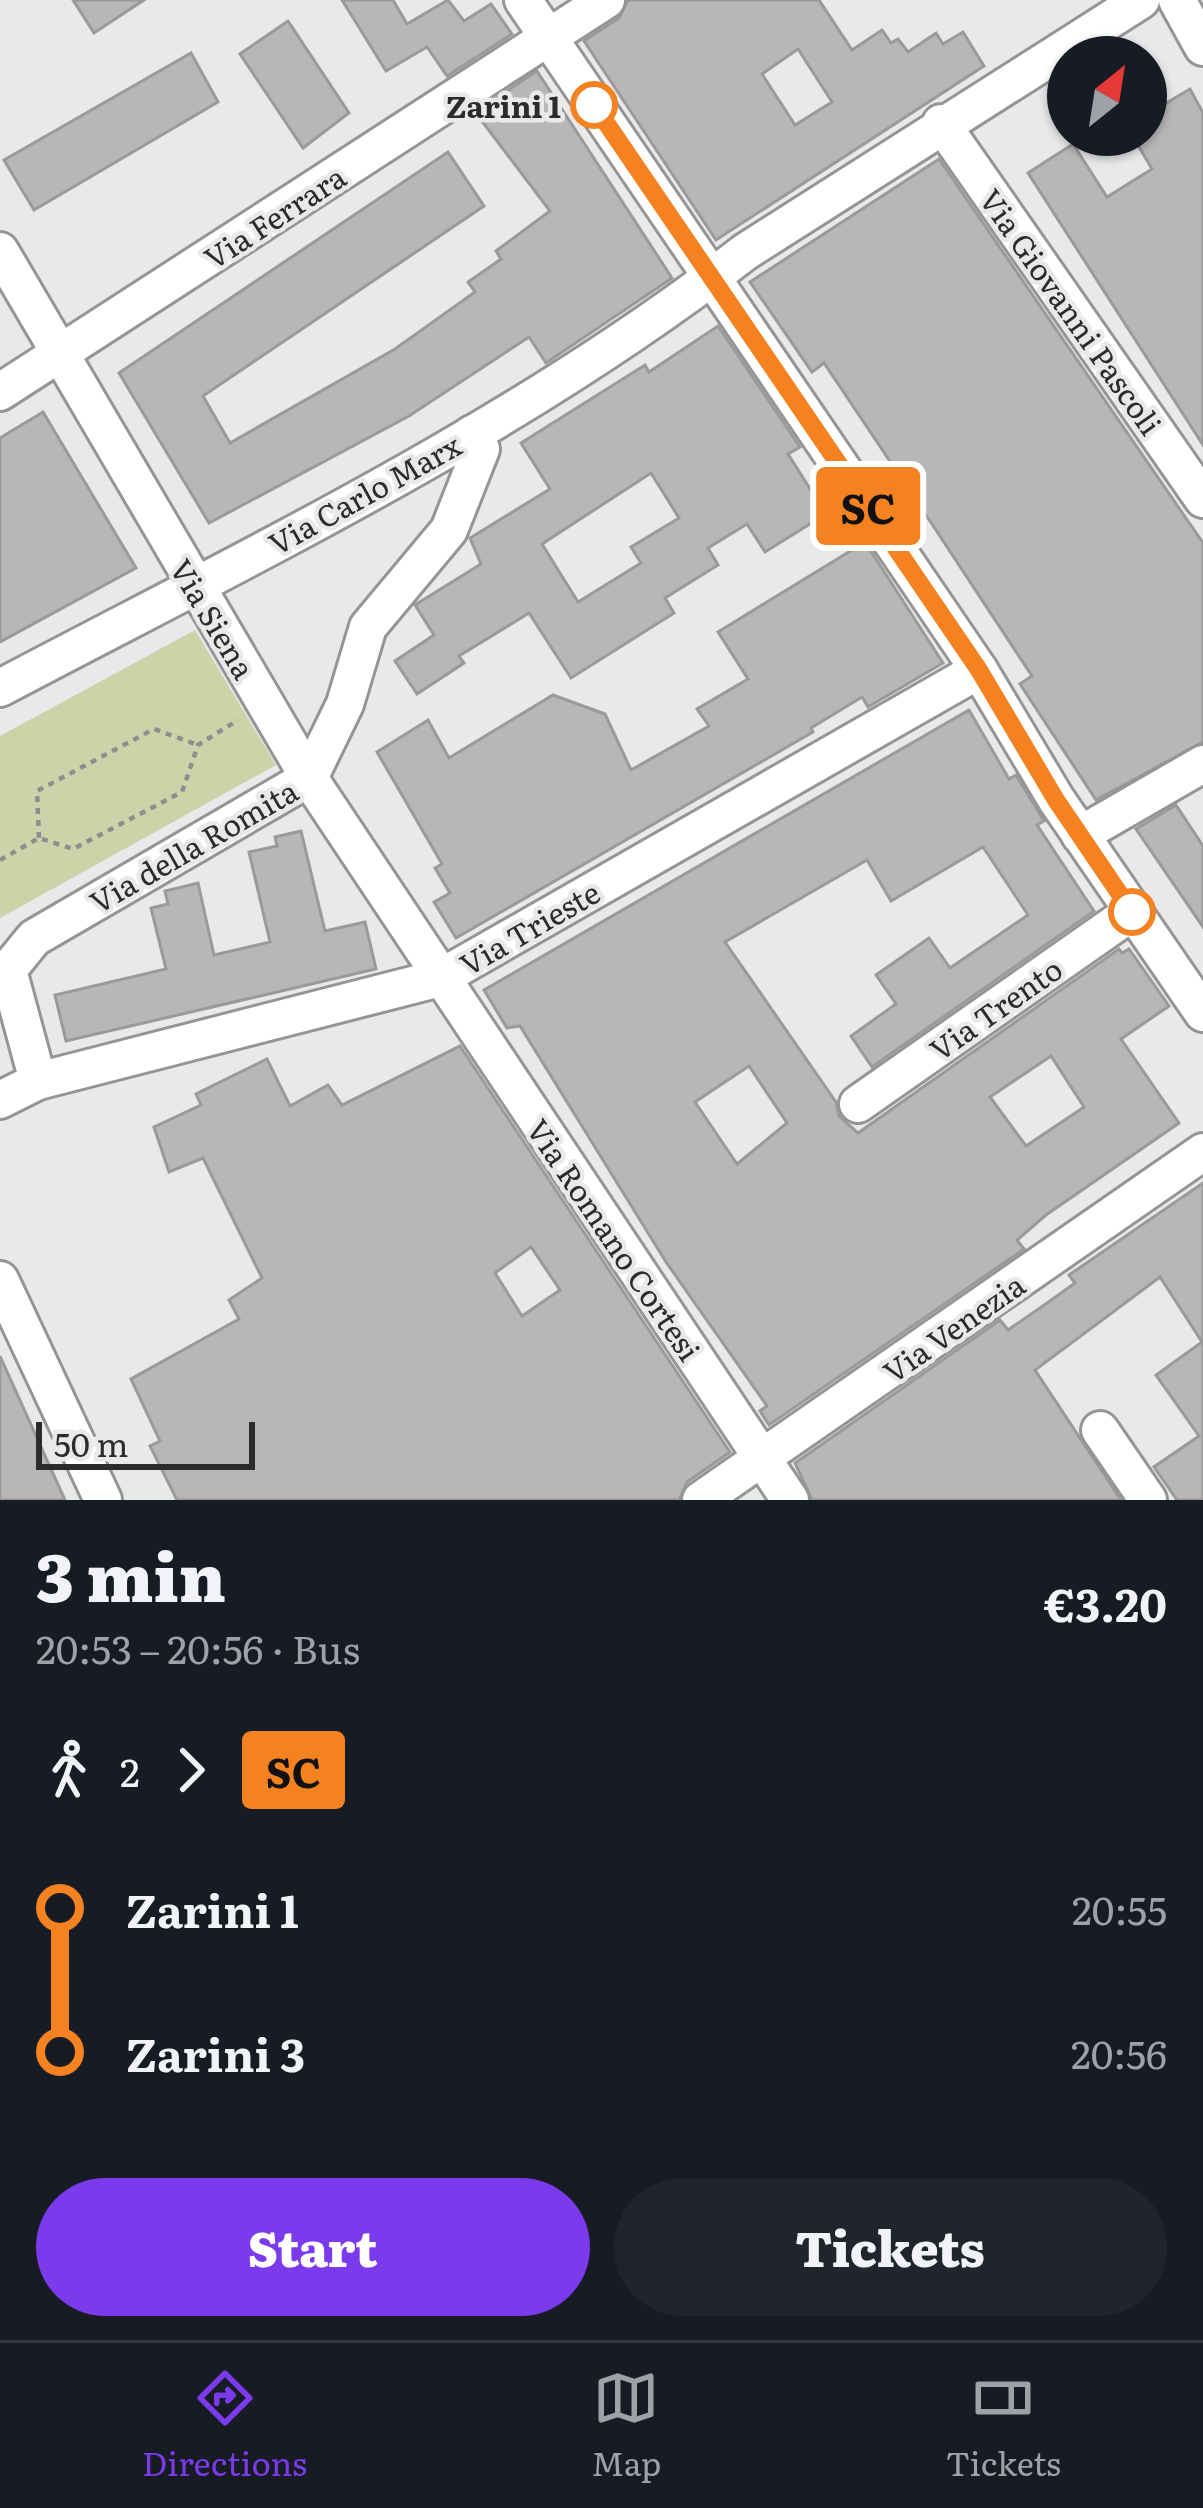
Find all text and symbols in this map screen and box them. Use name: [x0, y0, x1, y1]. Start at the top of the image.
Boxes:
north arrow: [1047, 36, 1167, 156]
map controls: [1047, 36, 1167, 156]
place label: Zarini 1: [446, 83, 561, 127]
marker: Zarini 1: [572, 83, 616, 127]
street label: Via Ferrara: [194, 153, 354, 278]
street label: Via Giovanni Pascoli: [970, 179, 1174, 443]
street label: Via Carlo Marx: [260, 422, 468, 564]
line badge: SC: [814, 467, 922, 545]
text: SC: [840, 475, 896, 537]
street label: Via Siena: [161, 550, 268, 687]
street label: Via della Romita: [81, 767, 306, 922]
street label: Via Trieste: [451, 869, 607, 985]
unlabelled marker: [1110, 890, 1154, 934]
street label: Via Trento: [920, 946, 1070, 1070]
street label: Via Romano Cortesi: [518, 1109, 712, 1369]
street label: Via Venezia: [873, 1261, 1034, 1392]
scale bar: [36, 1416, 255, 1469]
text: 50 m: [54, 1418, 128, 1467]
text: 3 min: [36, 1524, 226, 1622]
text: €3.20: [1044, 1569, 1167, 1636]
text: 20:53 – 20:56 · Bus: [36, 1618, 360, 1676]
icon: walk: [36, 1737, 102, 1803]
icon: forward: [158, 1737, 224, 1803]
text: SC: [266, 1739, 321, 1801]
text: 2: [120, 1741, 140, 1799]
text: Zarini 1: [126, 1875, 299, 1942]
text: 20:55: [1072, 1879, 1167, 1937]
text: Zarini 3: [126, 2019, 305, 2086]
text: 20:56: [1071, 2023, 1167, 2081]
button: Start: [36, 2178, 590, 2316]
button: Tickets: [614, 2178, 1167, 2316]
tab: Directions: [142, 2365, 307, 2486]
tab: Map: [591, 2365, 661, 2486]
tab: Tickets: [946, 2365, 1061, 2486]

